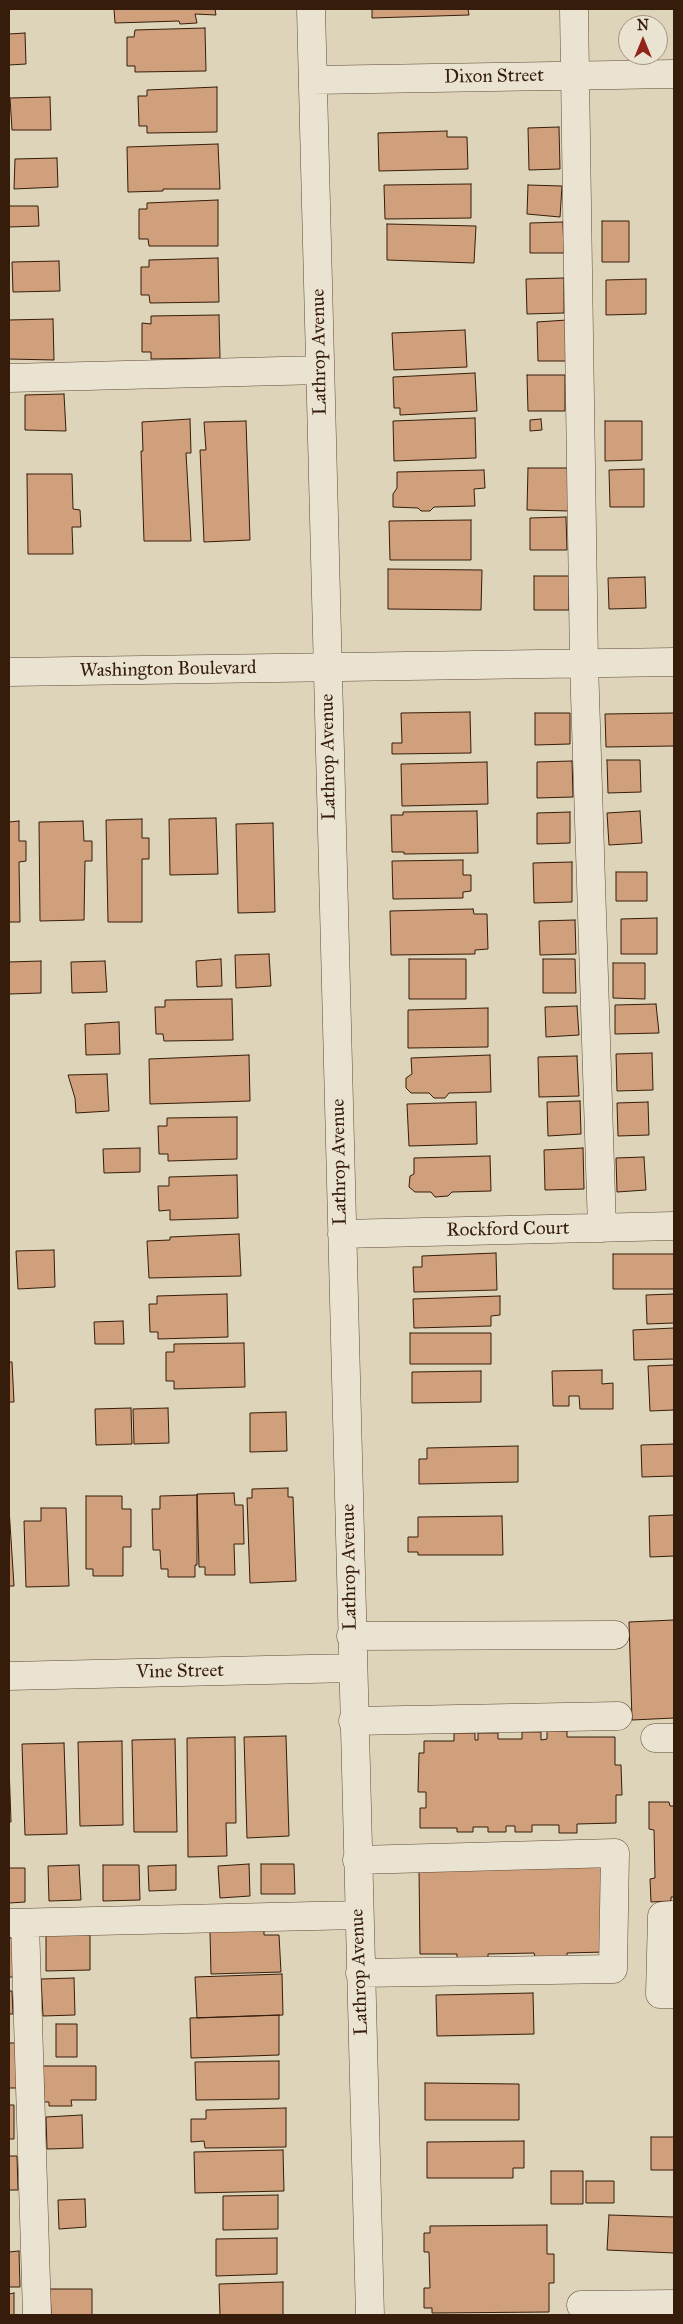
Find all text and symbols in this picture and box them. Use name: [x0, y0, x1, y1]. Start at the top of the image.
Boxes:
north arrow: [618, 15, 668, 65]
text: N: [637, 17, 649, 34]
street label: Dixon Street: [444, 65, 544, 89]
street label: Lathrop Avenue: [307, 288, 333, 416]
street label: Washington Boulevard: [79, 657, 257, 683]
street label: Lathrop Avenue: [316, 693, 342, 821]
street label: Lathrop Avenue: [327, 1098, 353, 1226]
street label: Rockford Court: [446, 1218, 570, 1242]
street label: Lathrop Avenue: [337, 1503, 363, 1631]
street label: Vine Street: [136, 1660, 224, 1684]
street label: Lathrop Avenue: [346, 1908, 374, 2036]

